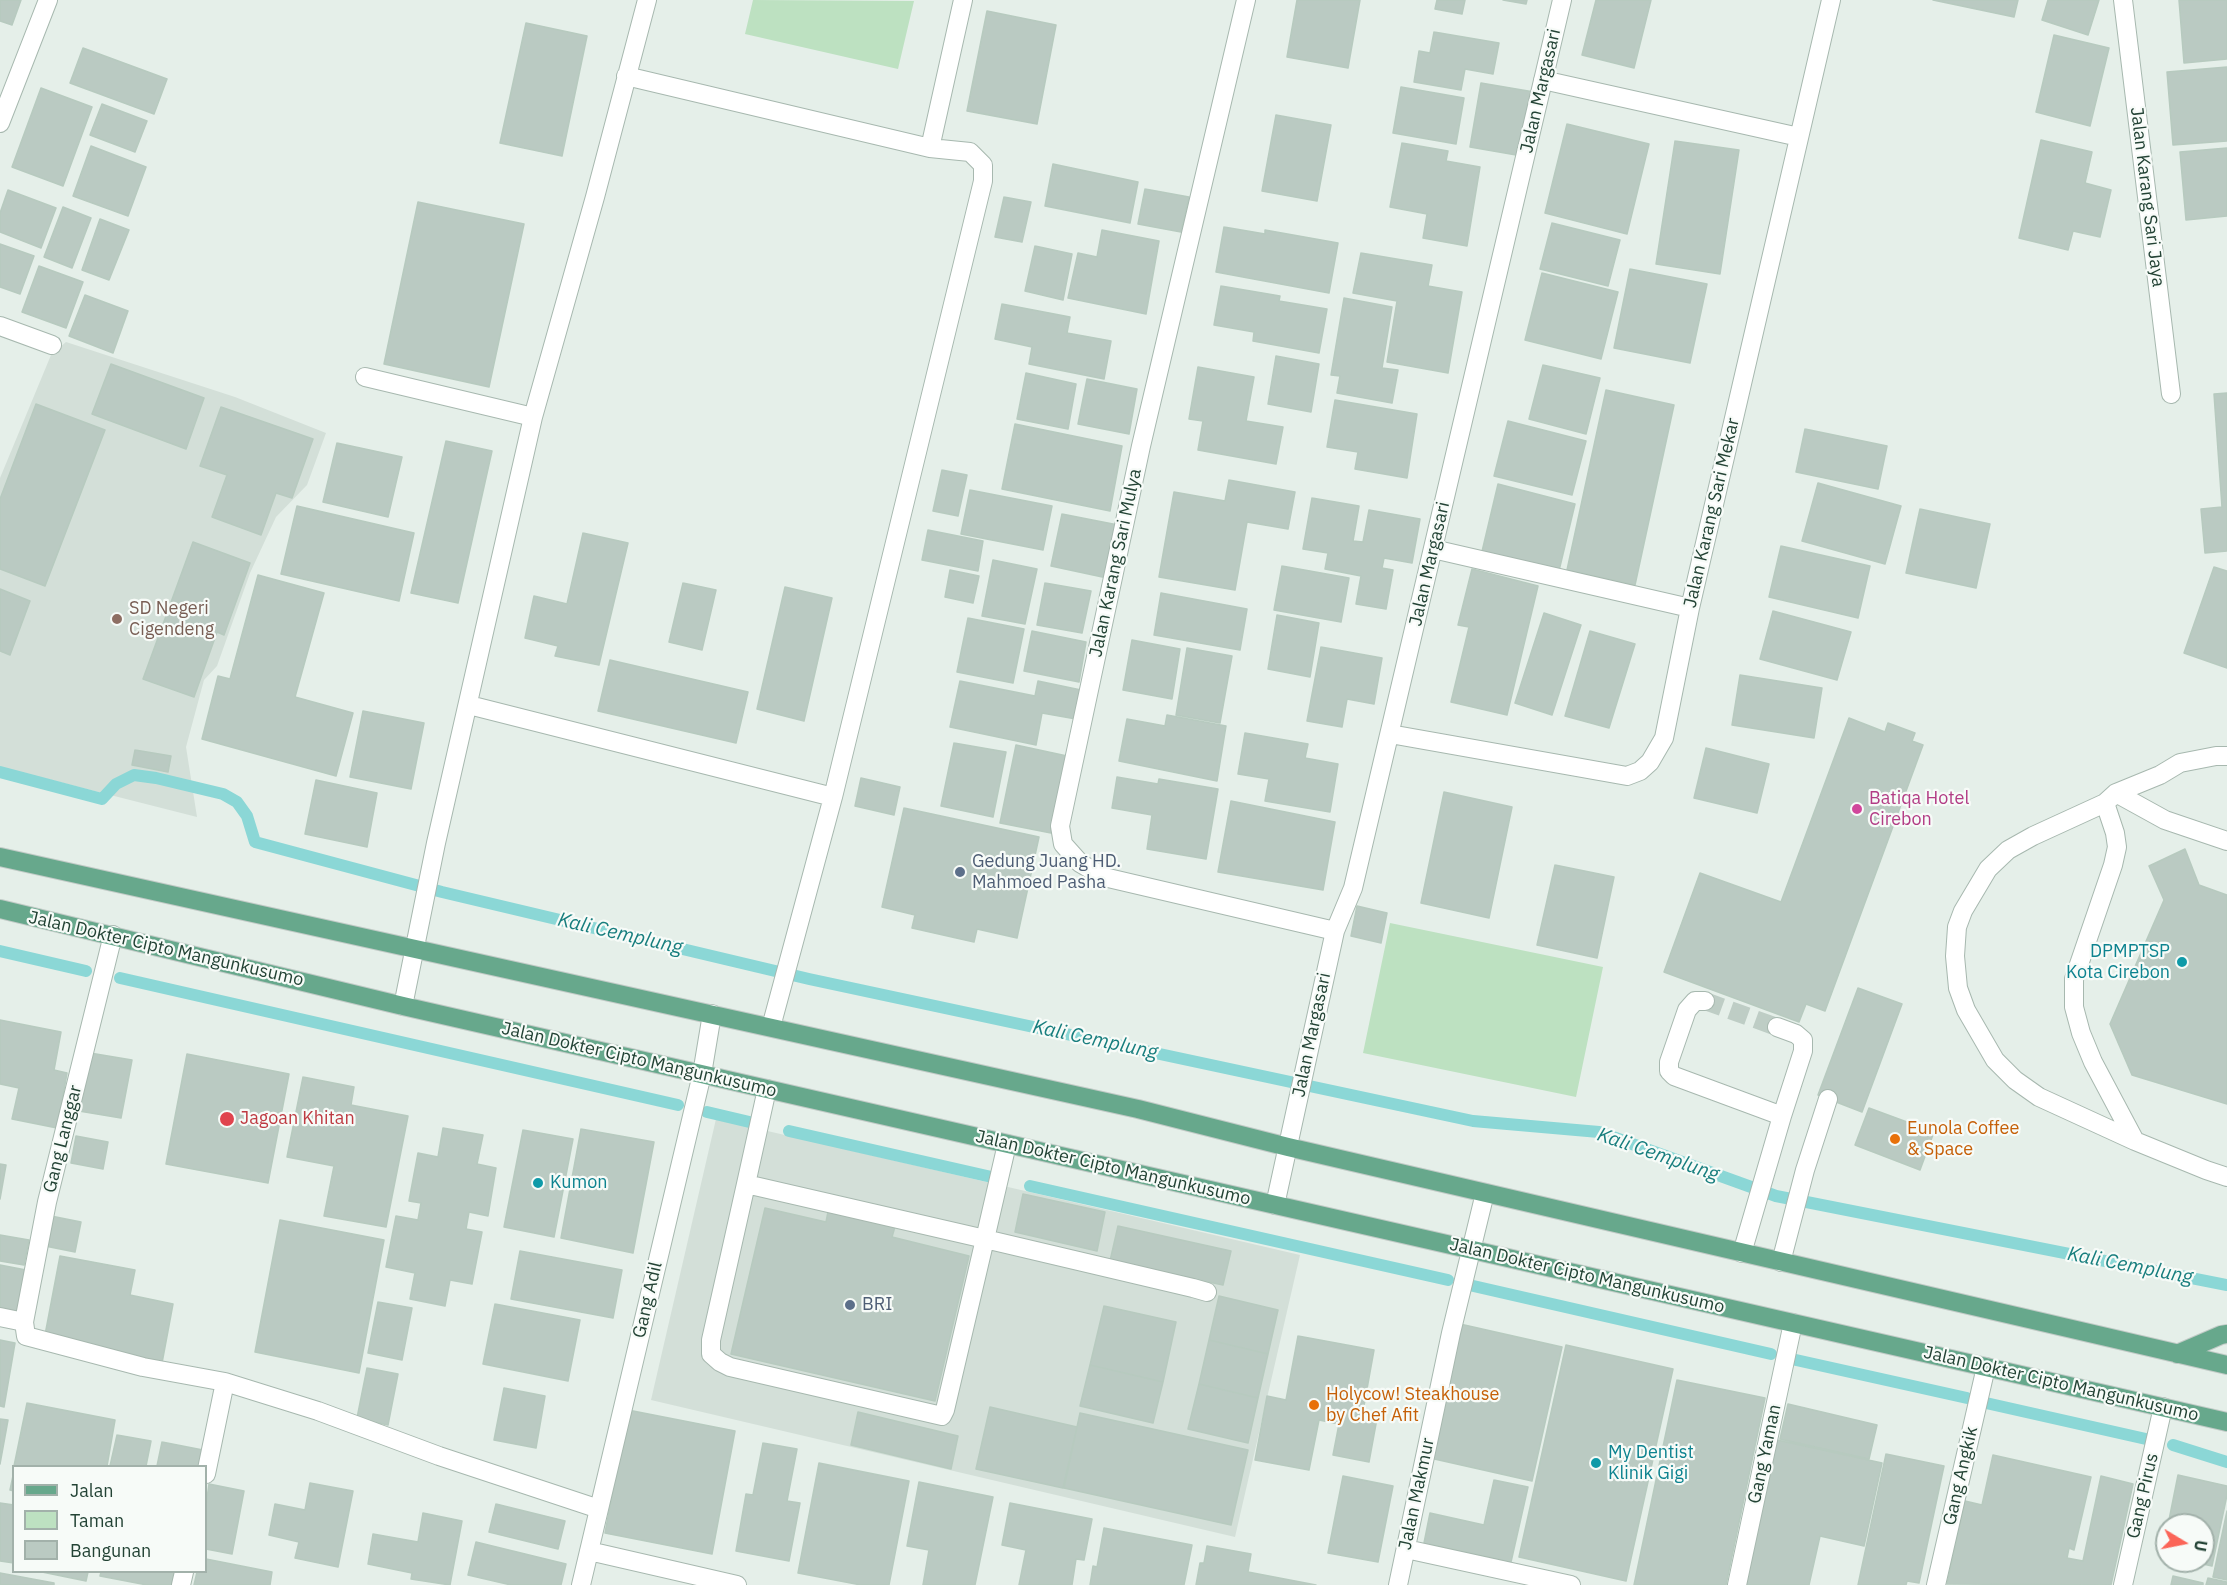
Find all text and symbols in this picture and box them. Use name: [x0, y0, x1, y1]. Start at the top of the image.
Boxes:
street label: Jalan Margasari: [1516, 27, 1566, 155]
street label: Jalan Karang Sari Jaya: [2125, 106, 2169, 288]
street label: Jalan Karang Sari Mekar: [1680, 416, 1744, 610]
street label: Jalan Karang Sari Mulya: [1085, 467, 1147, 659]
street label: Jalan Margasari: [1405, 500, 1455, 628]
place label: SD Negeri Cigendeng: [129, 598, 214, 640]
marker: SD Negeri Cigendeng: [110, 612, 124, 626]
place label: Batiqa Hotel Cirebon: [1869, 788, 1969, 830]
marker: Batiqa Hotel Cirebon: [1850, 802, 1864, 816]
place label: Gedung Juang HD. Mahmoed Pasha: [972, 851, 1121, 894]
marker: Gedung Juang HD. Mahmoed Pasha: [953, 865, 967, 879]
street label: Jalan Dokter Cipto Mangunkusumo: [26, 907, 306, 991]
water label: Kali Cemplung: [555, 908, 685, 960]
place label: DPMPTSP Kota Cirebon: [2066, 941, 2170, 984]
marker: DPMPTSP Kota Cirebon: [2175, 955, 2189, 969]
street label: Jalan Margasari: [1288, 971, 1336, 1099]
water label: Kali Cemplung: [1030, 1015, 1160, 1065]
street label: Jalan Dokter Cipto Mangunkusumo: [499, 1018, 779, 1102]
street label: Gang Langgar: [39, 1083, 87, 1195]
place label: Jagoan Khitan: [240, 1108, 355, 1130]
marker: Jagoan Khitan: [218, 1110, 236, 1128]
place label: Eunola Coffee & Space: [1907, 1118, 2019, 1160]
water label: Kali Cemplung: [1594, 1123, 1722, 1187]
street label: Jalan Dokter Cipto Mangunkusumo: [973, 1126, 1253, 1210]
marker: Eunola Coffee & Space: [1888, 1132, 1902, 1146]
place label: Kumon: [550, 1172, 607, 1194]
marker: Kumon: [531, 1176, 545, 1190]
street label: Jalan Dokter Cipto Mangunkusumo: [1447, 1234, 1727, 1318]
water label: Kali Cemplung: [2065, 1242, 2195, 1290]
street label: Gang Adil: [629, 1260, 667, 1340]
place label: BRI: [862, 1294, 892, 1316]
marker: BRI: [843, 1298, 857, 1312]
street label: Jalan Dokter Cipto Mangunkusumo: [1921, 1342, 2201, 1426]
place label: Holycow! Steakhouse by Chef Afit: [1326, 1384, 1499, 1426]
marker: Holycow! Steakhouse by Chef Afit: [1307, 1398, 1321, 1412]
street label: Gang Yaman: [1744, 1402, 1786, 1506]
street label: Gang Angkik: [1939, 1424, 1983, 1528]
street label: Jalan Makmur: [1395, 1436, 1439, 1552]
place label: My Dentist Klinik Gigi: [1608, 1442, 1694, 1484]
street label: Gang Pirus: [2123, 1451, 2163, 1541]
marker: My Dentist Klinik Gigi: [1589, 1456, 1603, 1470]
legend: [12, 1465, 207, 1573]
text: Jalan: [70, 1479, 114, 1502]
text: Taman: [70, 1509, 124, 1532]
north arrow: [2155, 1513, 2215, 1573]
text: Bangunan: [70, 1539, 151, 1562]
text: U: [2190, 1539, 2212, 1553]

